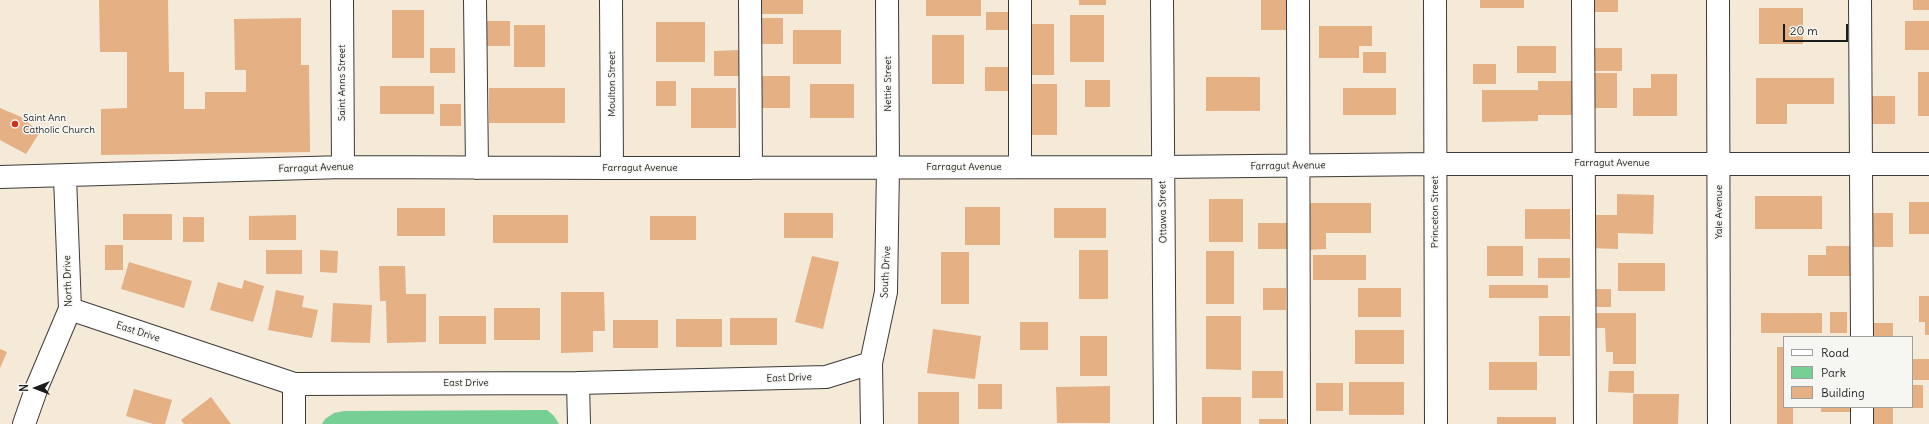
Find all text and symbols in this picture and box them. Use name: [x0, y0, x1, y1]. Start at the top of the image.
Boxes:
scale bar: [1785, 16, 1850, 42]
text: 20 m: [1790, 23, 1818, 38]
street label: Saint Anns Street: [336, 45, 348, 121]
street label: Moulton Street: [606, 51, 618, 117]
street label: Nettie Street: [882, 56, 894, 112]
place label: Saint Ann Catholic Church: [23, 112, 95, 136]
marker: Saint Ann Catholic Church: [10, 119, 20, 129]
street label: Farragut Avenue: [1574, 157, 1650, 169]
street label: Farragut Avenue: [1250, 159, 1326, 173]
street label: Farragut Avenue: [278, 161, 354, 175]
street label: Farragut Avenue: [926, 161, 1002, 173]
street label: Farragut Avenue: [602, 162, 678, 174]
street label: Princeton Street: [1429, 176, 1441, 248]
street label: Ottawa Street: [1156, 180, 1170, 244]
street label: Yale Avenue: [1713, 185, 1725, 239]
street label: South Drive: [879, 246, 893, 298]
street label: North Drive: [61, 255, 75, 307]
street label: East Drive: [115, 319, 161, 345]
legend: [1783, 336, 1913, 408]
text: Road: [1821, 345, 1849, 360]
text: Park: [1821, 365, 1846, 380]
north arrow: [16, 368, 56, 408]
street label: East Drive: [766, 371, 812, 385]
street label: East Drive: [443, 377, 489, 389]
text: N: [17, 384, 31, 392]
text: Building: [1821, 385, 1865, 400]

